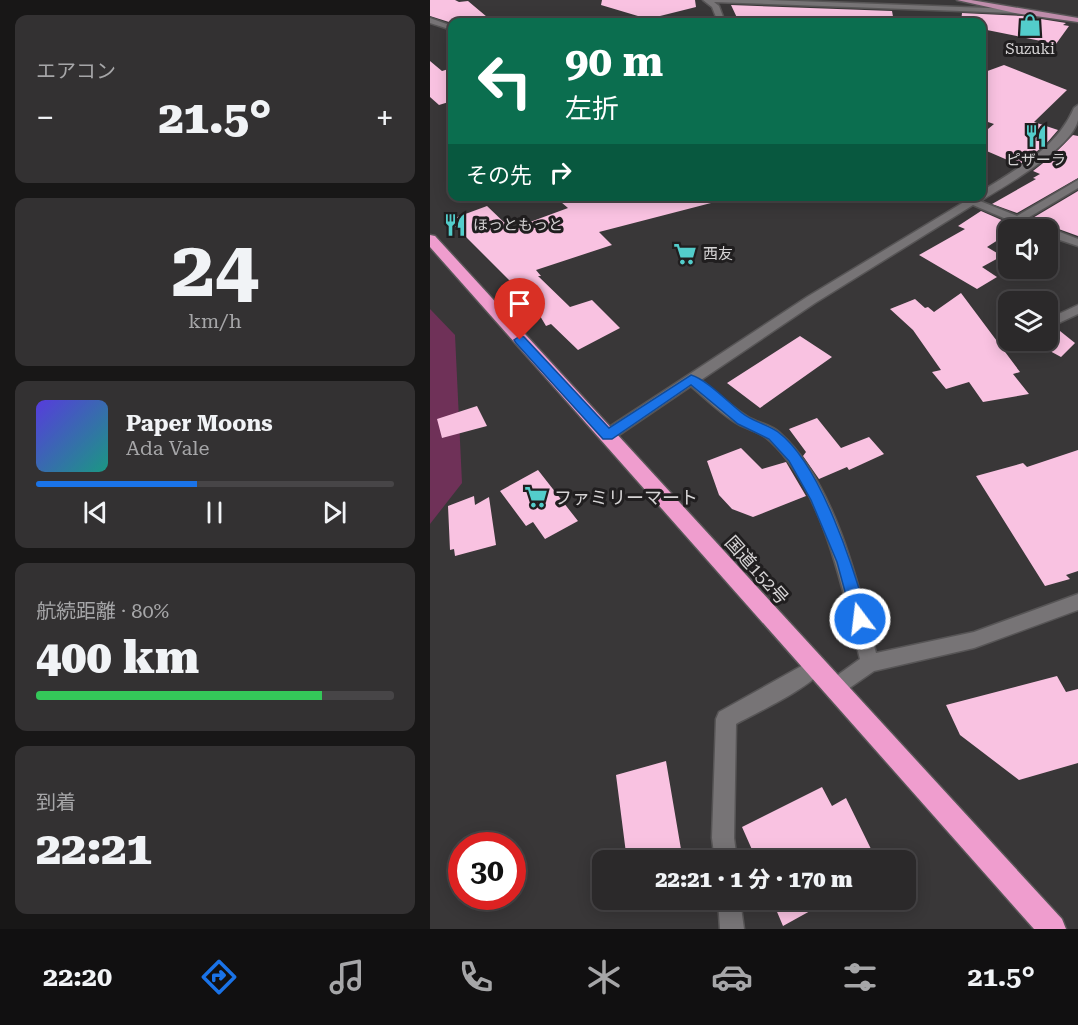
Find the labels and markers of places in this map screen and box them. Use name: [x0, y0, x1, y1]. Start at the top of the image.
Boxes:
shop icon: Suzuki: [1017, 12, 1043, 38]
place label: Suzuki: [1005, 40, 1055, 58]
restaurant icon: ピザーラ: [1023, 123, 1049, 149]
place label: ピザーラ: [1006, 151, 1066, 169]
restaurant icon: ほっともっと: [442, 212, 468, 238]
place label: ほっともっと: [473, 216, 563, 234]
supermarket icon: 西友: [672, 241, 698, 267]
place label: 西友: [703, 245, 733, 263]
pin: [494, 278, 545, 340]
supermarket icon: ファミリーマート: [523, 484, 549, 510]
place label: ファミリーマート: [554, 487, 698, 508]

